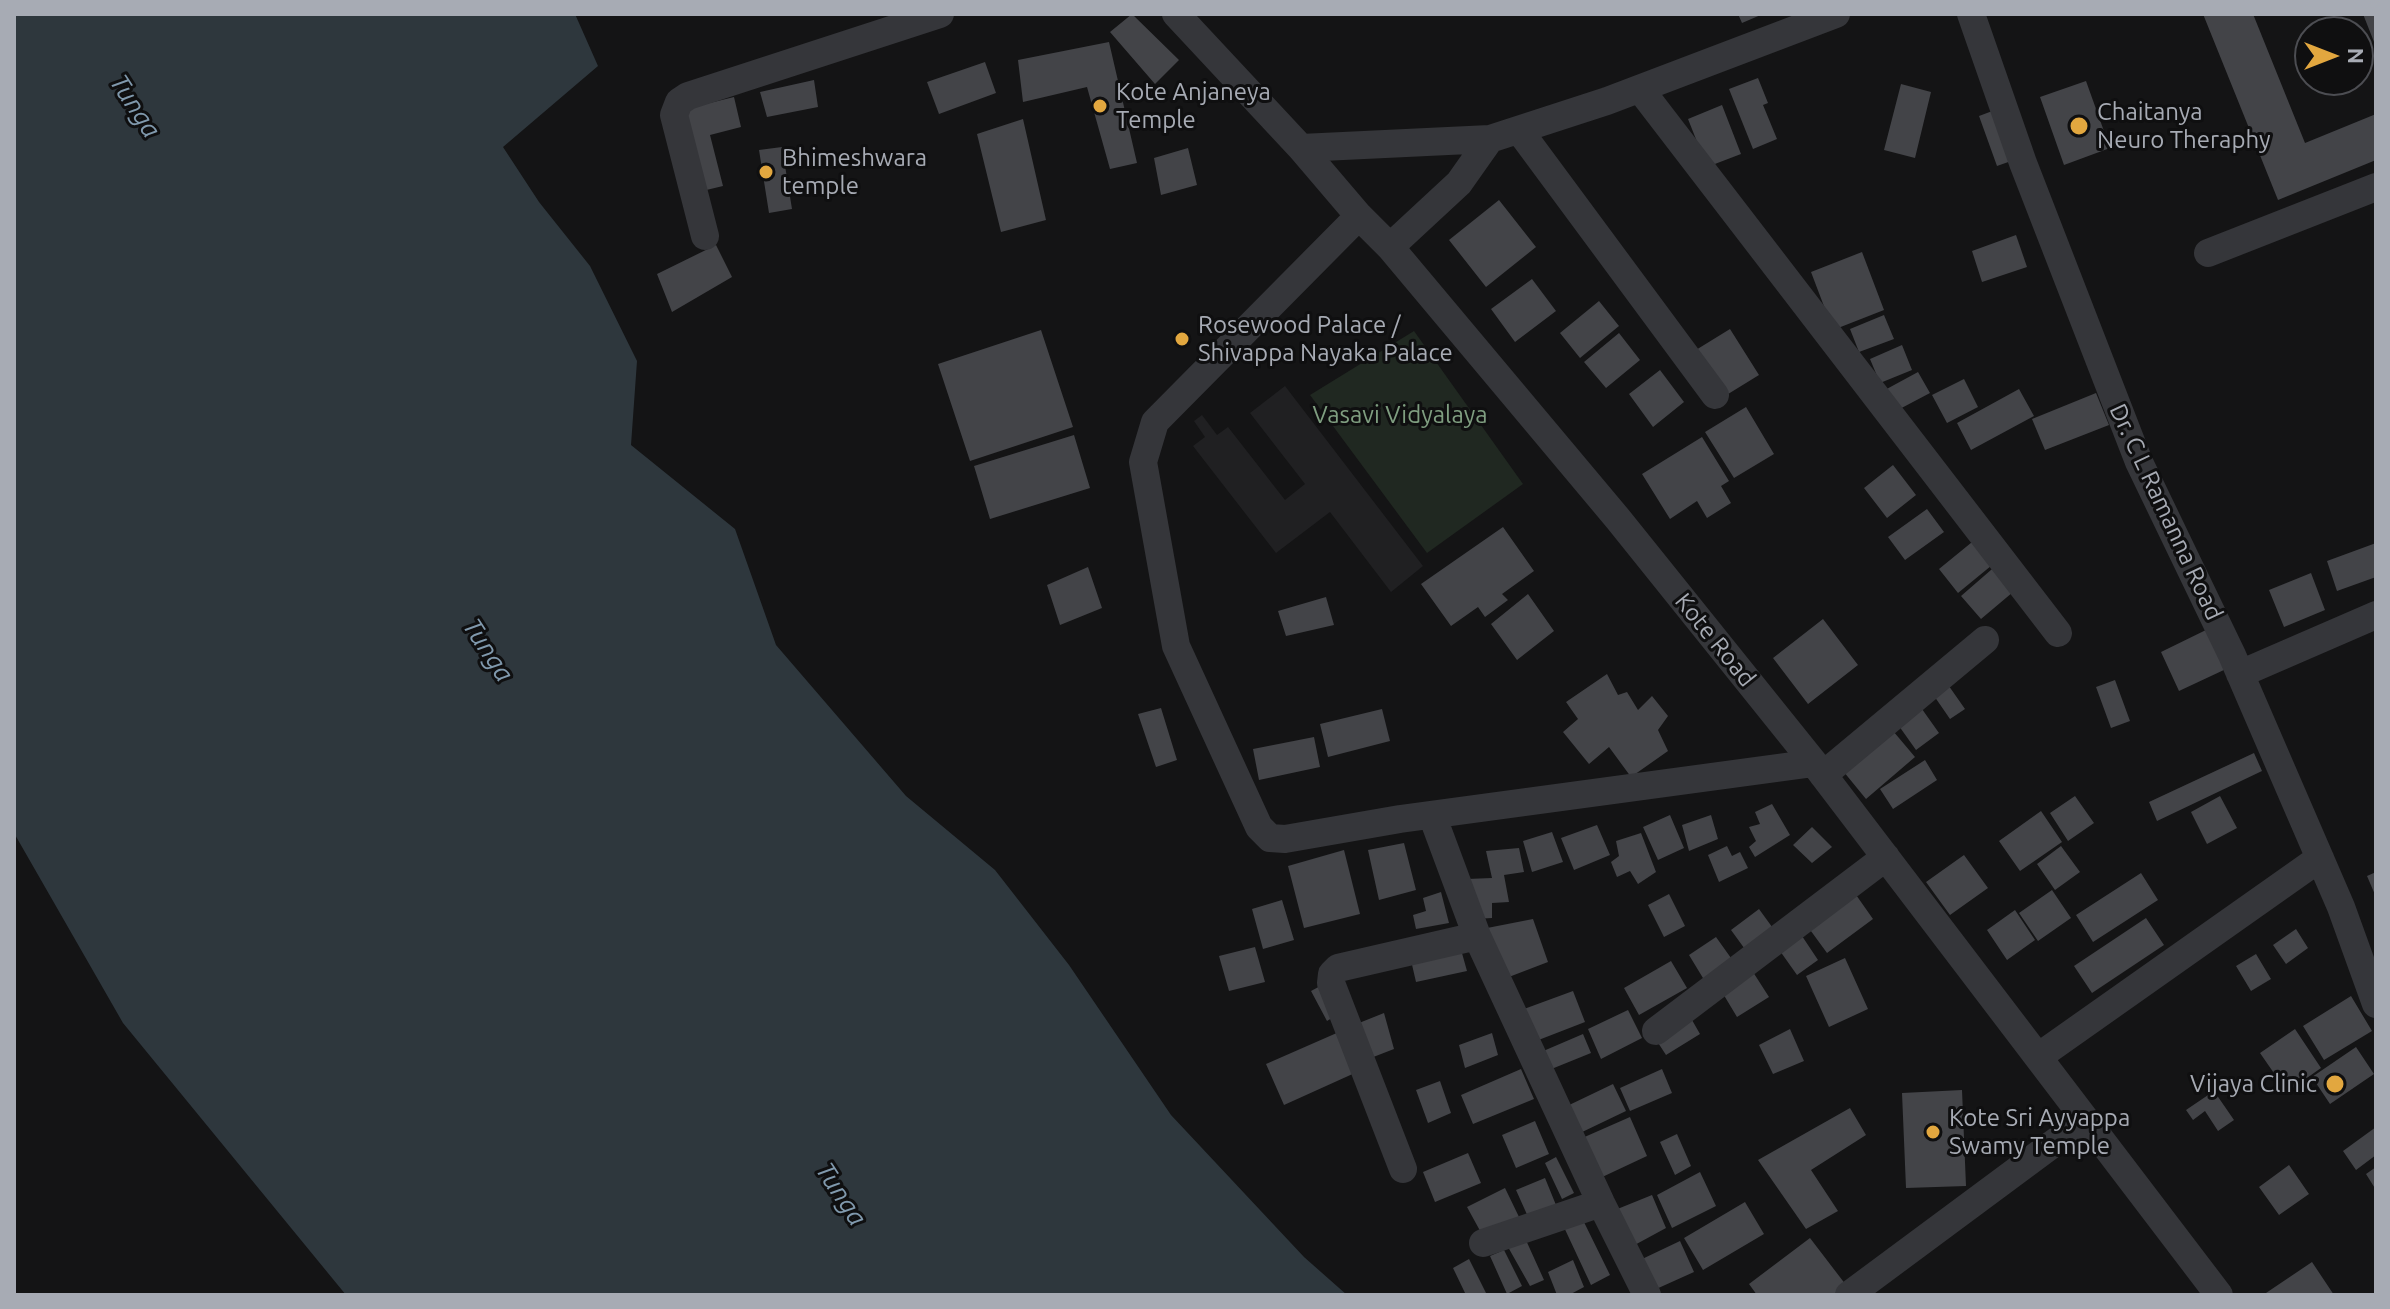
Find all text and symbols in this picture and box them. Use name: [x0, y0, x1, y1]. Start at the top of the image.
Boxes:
north arrow: [2294, 16, 2374, 96]
text: N: [2344, 48, 2369, 64]
water label: Tunga: [103, 68, 167, 144]
place label: Kote Anjaneya Temple: [1116, 78, 1271, 134]
marker: Kote Anjaneya Temple: [1091, 97, 1109, 115]
place label: Chaitanya Neuro Theraphy: [2097, 98, 2270, 154]
marker: Chaitanya Neuro Theraphy: [2068, 115, 2090, 137]
place label: Bhimeshwara temple: [782, 144, 927, 200]
marker: Bhimeshwara temple: [757, 163, 775, 181]
place label: Rosewood Palace / Shivappa Nayaka Palace: [1198, 311, 1453, 367]
marker: Rosewood Palace / Shivappa Nayaka Palace: [1173, 330, 1191, 348]
street label: Dr. C L Ramanna Road: [2103, 399, 2229, 625]
park label: Vasavi Vidyalaya: [1312, 401, 1488, 429]
street label: Kote Road: [1669, 587, 1761, 693]
water label: Tunga: [456, 612, 520, 688]
place label: Vijaya Clinic: [2190, 1070, 2317, 1098]
marker: Vijaya Clinic: [2324, 1073, 2346, 1095]
place label: Kote Sri Ayyappa Swamy Temple: [1949, 1104, 2130, 1160]
marker: Kote Sri Ayyappa Swamy Temple: [1924, 1123, 1942, 1141]
water label: Tunga: [809, 1156, 873, 1232]

